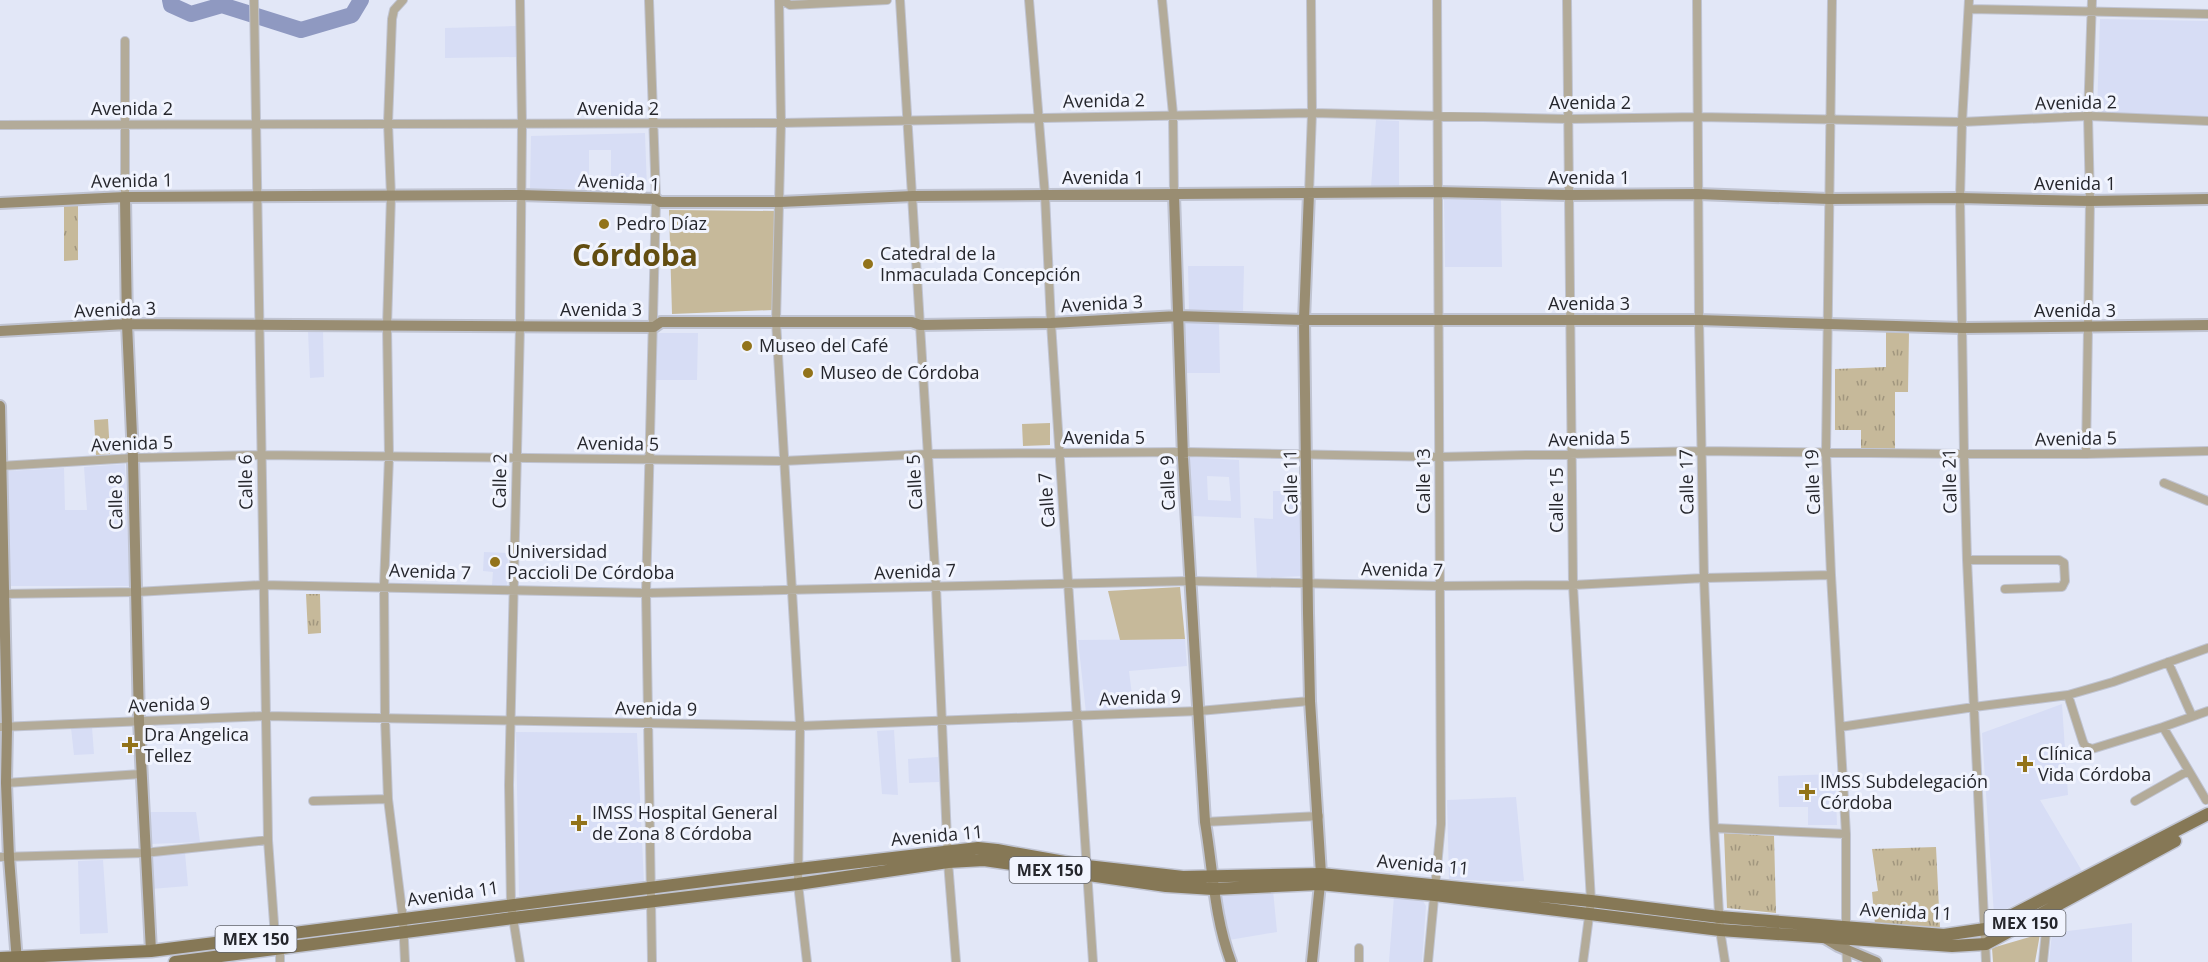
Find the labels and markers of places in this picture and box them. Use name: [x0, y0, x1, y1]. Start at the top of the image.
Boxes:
place label: Pedro Díaz: [616, 211, 707, 235]
marker: Pedro Díaz: [597, 217, 611, 231]
place label: Catedral de la Inmaculada Concepción: [880, 241, 1081, 286]
marker: Catedral de la Inmaculada Concepción: [861, 257, 875, 271]
place label: Museo del Café: [759, 333, 888, 357]
marker: Museo del Café: [740, 339, 754, 353]
place label: Museo de Córdoba: [820, 360, 980, 384]
marker: Museo de Córdoba: [801, 366, 815, 380]
place label: Universidad Paccioli De Córdoba: [507, 539, 674, 584]
marker: Universidad Paccioli De Córdoba: [488, 555, 502, 569]
place label: Dra Angelica Tellez: [144, 722, 249, 767]
marker: Dra Angelica Tellez: [121, 736, 139, 754]
place label: Clínica Vida Córdoba: [2038, 741, 2151, 786]
marker: Clínica Vida Córdoba: [2016, 755, 2034, 773]
place label: IMSS Subdelegación Córdoba: [1820, 769, 1988, 814]
marker: IMSS Subdelegación Córdoba: [1798, 783, 1816, 801]
place label: IMSS Hospital General de Zona 8 Córdoba: [592, 800, 778, 845]
marker: IMSS Hospital General de Zona 8 Córdoba: [570, 814, 588, 832]

